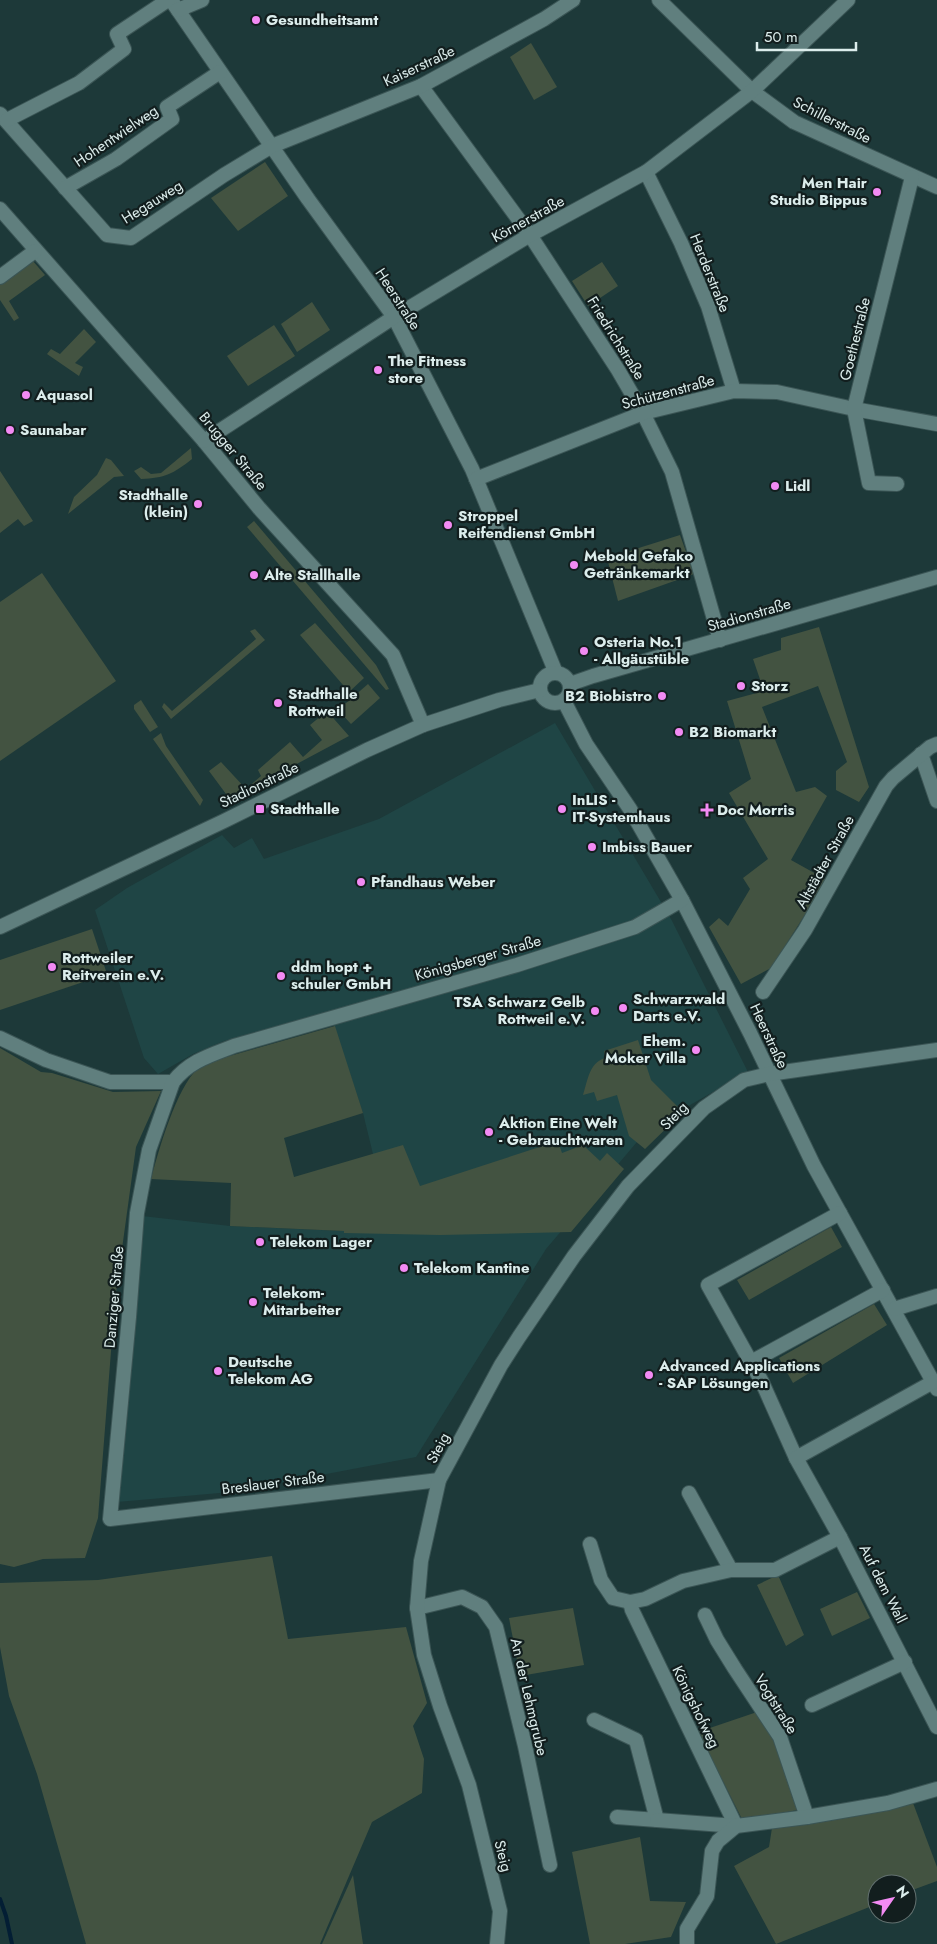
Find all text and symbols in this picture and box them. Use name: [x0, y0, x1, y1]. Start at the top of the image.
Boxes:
place label: Gesundheitsamt: [266, 9, 378, 31]
marker: Gesundheitsamt: [250, 14, 262, 26]
scale bar: [757, 20, 856, 52]
text: 50 m: [764, 26, 798, 48]
street label: Kaiserstraße: [380, 40, 459, 92]
street label: Schillerstraße: [789, 91, 875, 149]
street label: Hohentwielweg: [69, 100, 163, 172]
place label: Men Hair Studio Bippus: [769, 172, 868, 211]
street label: Hegauweg: [117, 175, 187, 229]
marker: Men Hair Studio Bippus: [871, 186, 883, 198]
street label: Körnerstraße: [488, 190, 569, 248]
street label: Herderstraße: [684, 230, 736, 316]
street label: Heerstraße: [370, 264, 426, 334]
street label: Friedrichstraße: [582, 292, 651, 384]
street label: Goethestraße: [834, 295, 876, 383]
place label: The Fitness store: [388, 350, 466, 389]
marker: The Fitness store: [372, 364, 384, 376]
street label: Schützenstraße: [619, 369, 717, 415]
place label: Aquasol: [35, 384, 93, 406]
marker: Aquasol: [20, 389, 32, 401]
street label: Brugger Straße: [194, 407, 273, 495]
place label: Saunabar: [20, 419, 87, 441]
marker: Saunabar: [4, 424, 16, 436]
place label: Lidl: [785, 475, 810, 497]
marker: Lidl: [769, 480, 781, 492]
place label: Stadthalle (klein): [118, 484, 188, 523]
marker: Stadthalle (klein): [192, 498, 204, 510]
place label: Stroppel Reifendienst GmbH: [458, 505, 595, 544]
marker: Stroppel Reifendienst GmbH: [442, 519, 454, 531]
place label: Mebold Gefako Getränkemarkt: [584, 545, 693, 584]
marker: Mebold Gefako Getränkemarkt: [568, 559, 580, 571]
place label: Alte Stallhalle: [263, 564, 361, 586]
marker: Alte Stallhalle: [248, 569, 260, 581]
street label: Stadionstraße: [705, 593, 794, 637]
place label: Osteria No.1 - Allgäustüble: [594, 631, 689, 670]
marker: Osteria No.1 - Allgäustüble: [578, 645, 590, 657]
place label: Storz: [751, 675, 789, 697]
marker: Storz: [735, 680, 747, 692]
place label: Stadthalle Rottweil: [288, 683, 358, 722]
place label: B2 Biobistro: [565, 685, 652, 707]
marker: B2 Biobistro: [656, 690, 668, 702]
marker: Stadthalle Rottweil: [272, 697, 284, 709]
place label: B2 Biomarkt: [689, 721, 776, 743]
marker: B2 Biomarkt: [673, 726, 685, 738]
street label: Stadionstraße: [216, 756, 303, 814]
place label: InLIS - IT-Systemhaus: [572, 789, 670, 828]
place label: Stadthalle: [270, 798, 340, 820]
place label: Doc Morris: [717, 799, 794, 821]
marker: Stadthalle: [254, 803, 266, 815]
marker: InLIS - IT-Systemhaus: [556, 803, 568, 815]
marker: Doc Morris: [701, 804, 713, 816]
street label: Altstädter Straße: [790, 811, 860, 913]
place label: Imbiss Bauer: [602, 836, 693, 858]
marker: Imbiss Bauer: [586, 841, 598, 853]
place label: Pfandhaus Weber: [371, 871, 496, 893]
marker: Pfandhaus Weber: [355, 876, 367, 888]
street label: Königsberger Straße: [412, 929, 544, 987]
place label: Rottweiler Reitverein e.V.: [62, 947, 164, 986]
place label: ddm hopt + schuler GmbH: [291, 956, 391, 995]
marker: Rottweiler Reitverein e.V.: [46, 961, 58, 973]
marker: ddm hopt + schuler GmbH: [275, 970, 287, 982]
place label: Schwarzwald Darts e.V.: [633, 988, 725, 1027]
place label: TSA Schwarz Gelb Rottweil e.V.: [454, 991, 585, 1030]
street label: Heerstraße: [744, 1000, 794, 1072]
marker: Schwarzwald Darts e.V.: [617, 1002, 629, 1014]
marker: TSA Schwarz Gelb Rottweil e.V.: [589, 1005, 601, 1017]
place label: Ehem. Moker Villa: [605, 1030, 686, 1069]
marker: Ehem. Moker Villa: [690, 1044, 702, 1056]
street label: Steig: [655, 1097, 693, 1135]
place label: Aktion Eine Welt - Gebrauchtwaren: [498, 1112, 623, 1151]
marker: Aktion Eine Welt - Gebrauchtwaren: [483, 1126, 495, 1138]
place label: Telekom Lager: [270, 1231, 373, 1253]
marker: Telekom Lager: [254, 1236, 266, 1248]
street label: Danziger Straße: [99, 1245, 129, 1349]
place label: Telekom Kantine: [414, 1257, 530, 1279]
marker: Telekom Kantine: [398, 1262, 410, 1274]
place label: Telekom- Mitarbeiter: [263, 1282, 342, 1321]
marker: Telekom- Mitarbeiter: [247, 1296, 259, 1308]
place label: Deutsche Telekom AG: [228, 1351, 313, 1390]
place label: Advanced Applications - SAP Lösungen: [658, 1355, 820, 1394]
marker: Deutsche Telekom AG: [212, 1365, 224, 1377]
marker: Advanced Applications - SAP Lösungen: [643, 1369, 655, 1381]
street label: Steig: [421, 1429, 455, 1467]
street label: Breslauer Straße: [220, 1466, 326, 1500]
street label: Auf dem Wall: [854, 1541, 912, 1627]
street label: An der Lehmgrube: [505, 1636, 553, 1758]
street label: Königshofweg: [667, 1662, 725, 1752]
street label: Vogtstraße: [749, 1670, 803, 1739]
street label: Steig: [488, 1838, 518, 1874]
north arrow: [867, 1874, 917, 1924]
text: N: [891, 1882, 914, 1902]

